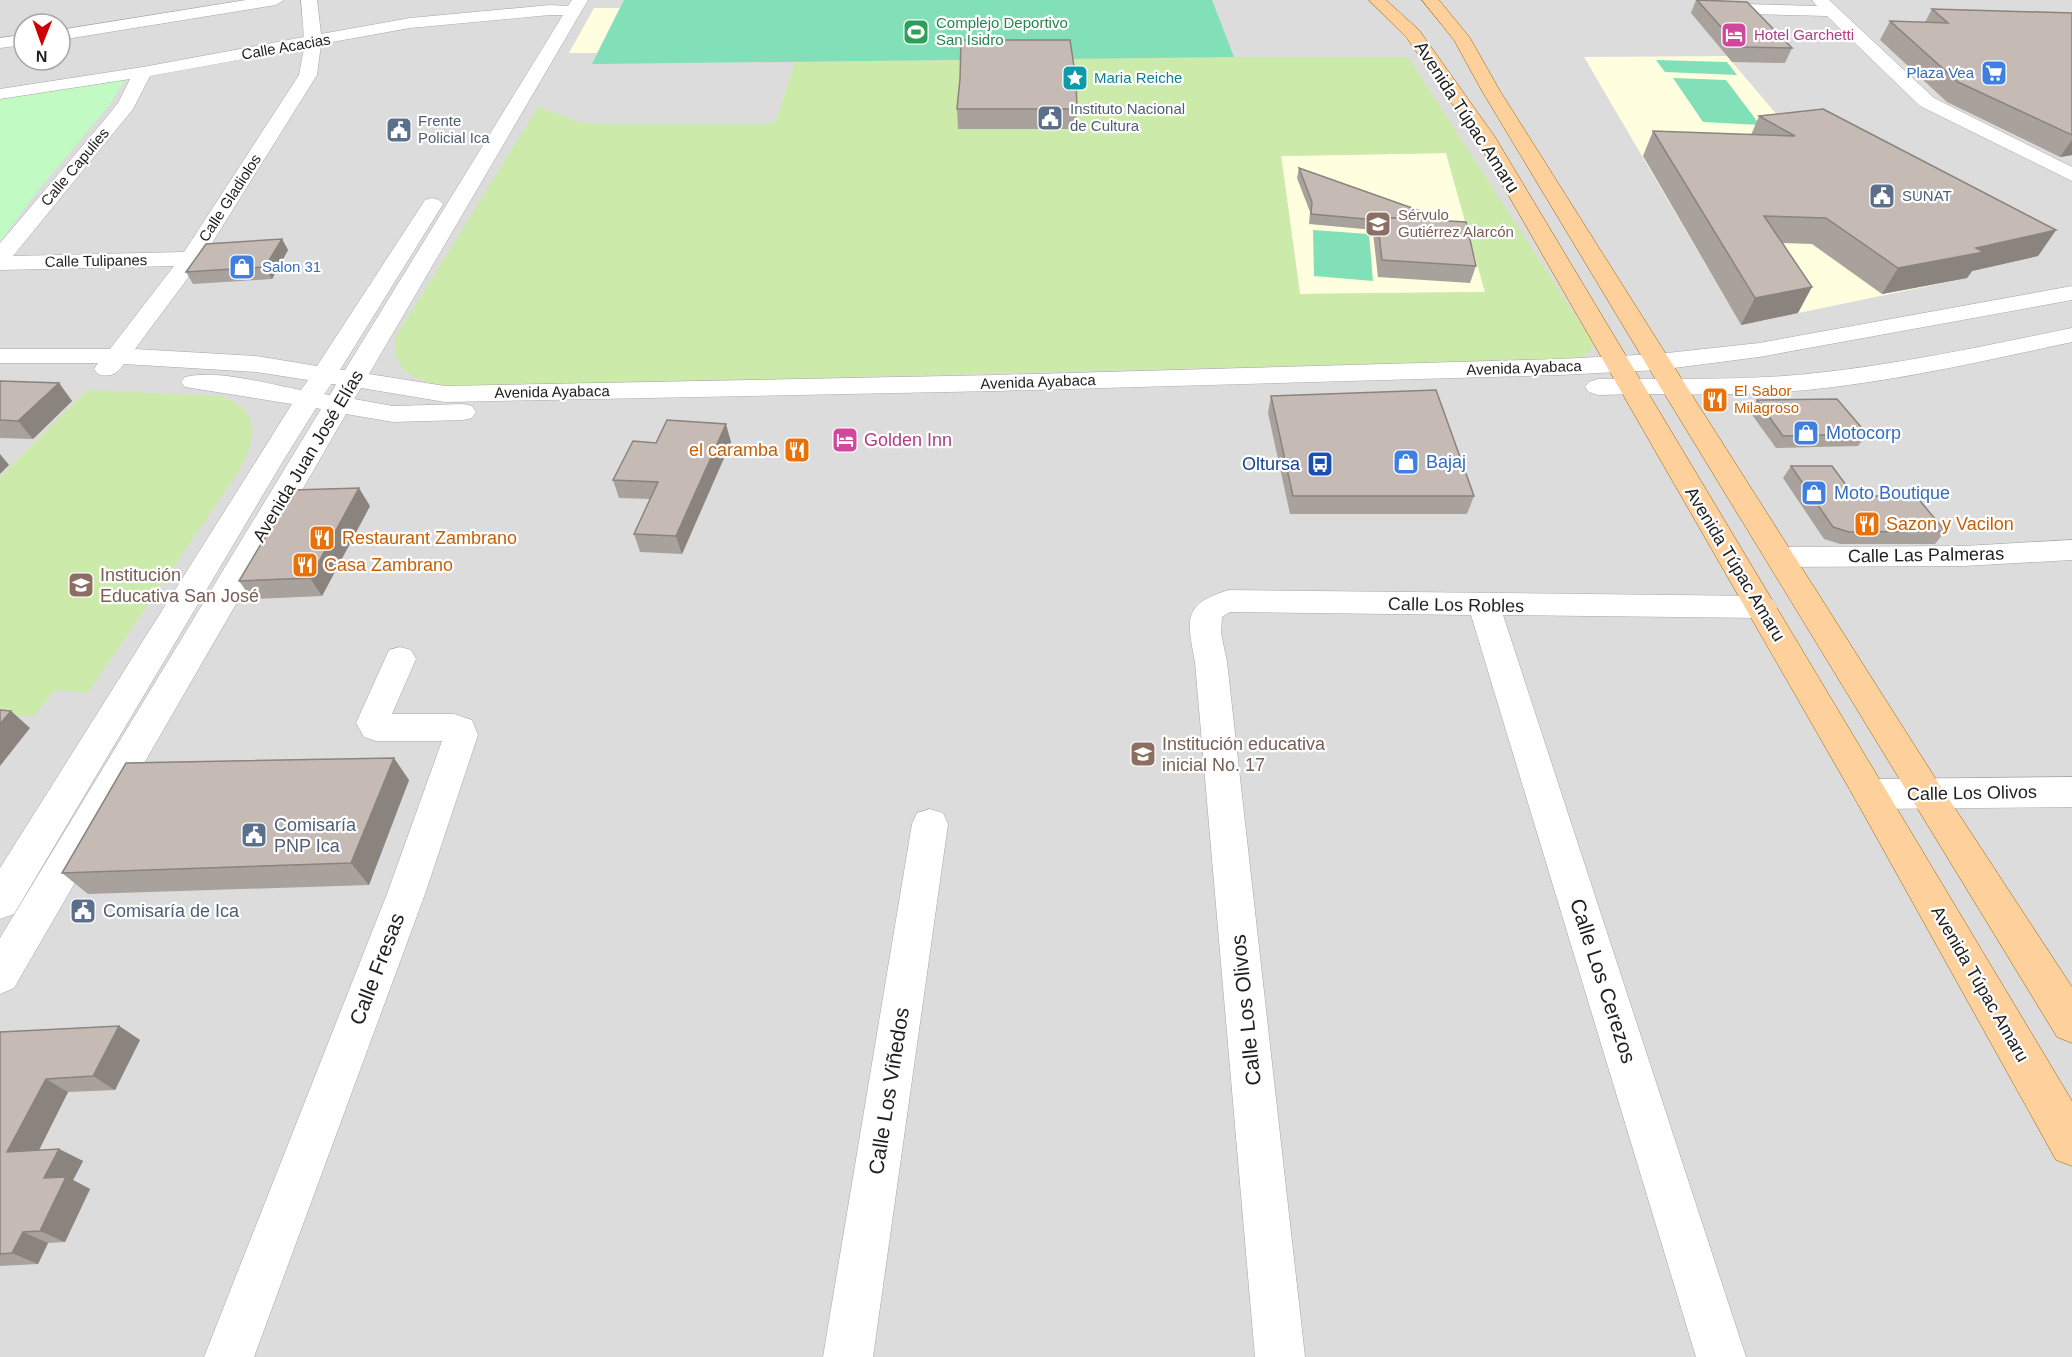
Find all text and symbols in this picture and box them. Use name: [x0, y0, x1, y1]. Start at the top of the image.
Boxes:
north arrow: [12, 12, 72, 72]
place label: Complejo Deportivo San Isidro: [936, 14, 1068, 48]
sports icon: Complejo Deportivo San Isidro: [901, 17, 931, 47]
hotel icon: Hotel Garchetti: [1719, 20, 1749, 50]
place label: Hotel Garchetti: [1754, 26, 1854, 43]
street label: Calle Acacias: [240, 30, 332, 63]
street label: Avenida Túpac Amaru: [1411, 38, 1523, 196]
text: N: [36, 48, 48, 65]
supermarket icon: Plaza Vea: [1979, 58, 2009, 88]
place icon: Maria Reiche: [1060, 63, 1090, 93]
place label: Plaza Vea: [1906, 64, 1975, 81]
place label: Maria Reiche: [1094, 69, 1182, 86]
place label: Instituto Nacional de Cultura: [1070, 100, 1185, 134]
public building icon: Instituto Nacional de Cultura: [1035, 103, 1065, 133]
place label: Frente Policial Ica: [418, 112, 490, 146]
public building icon: Frente Policial Ica: [384, 115, 414, 145]
street label: Calle Capulies: [37, 124, 112, 209]
street label: Calle Gladiolos: [195, 151, 264, 245]
public building icon: SUNAT: [1867, 181, 1897, 211]
place label: SUNAT: [1902, 187, 1952, 204]
place label: Sérvulo Gutiérrez Alarcón: [1398, 206, 1514, 240]
school or university icon: Sérvulo Gutiérrez Alarcón: [1363, 209, 1393, 239]
street label: Calle Tulipanes: [45, 251, 147, 270]
shop icon: Salon 31: [227, 252, 257, 282]
place label: Salon 31: [262, 258, 321, 275]
street label: Avenida Ayabaca: [1466, 357, 1583, 378]
street label: Avenida Juan José Elías: [249, 367, 367, 545]
street label: Avenida Ayabaca: [980, 371, 1097, 392]
street label: Avenida Ayabaca: [494, 382, 610, 401]
place label: El Sabor Milagroso: [1734, 382, 1799, 416]
restaurant icon: El Sabor Milagroso: [1700, 385, 1730, 415]
shop icon: Motocorp: [1791, 418, 1821, 448]
place label: Motocorp: [1826, 423, 1901, 443]
hotel icon: Golden Inn: [830, 425, 860, 455]
place label: Golden Inn: [864, 430, 952, 450]
restaurant icon: el caramba: [782, 435, 812, 465]
place label: el caramba: [689, 440, 779, 460]
shop icon: Bajaj: [1391, 447, 1421, 477]
bus stop icon: Oltursa: [1305, 449, 1335, 479]
place label: Bajaj: [1426, 452, 1466, 472]
place label: Oltursa: [1242, 454, 1301, 474]
shop icon: Moto Boutique: [1799, 478, 1829, 508]
street label: Avenida Túpac Amaru: [1681, 483, 1789, 645]
place label: Moto Boutique: [1834, 483, 1950, 503]
restaurant icon: Sazon y Vacilon: [1852, 509, 1882, 539]
place label: Sazon y Vacilon: [1886, 514, 2014, 534]
restaurant icon: Restaurant Zambrano: [307, 523, 337, 553]
place label: Restaurant Zambrano: [342, 528, 517, 548]
street label: Calle Las Palmeras: [1848, 544, 2004, 566]
restaurant icon: Casa Zambrano: [290, 550, 320, 580]
place label: Casa Zambrano: [324, 555, 453, 575]
place label: Institución Educativa San José: [100, 565, 259, 606]
school or university icon: Institución Educativa San José: [66, 570, 96, 600]
street label: Calle Los Robles: [1388, 594, 1524, 616]
place label: Institución educativa inicial No. 17: [1162, 734, 1326, 775]
school or university icon: Institución educativa inicial No. 17: [1128, 739, 1158, 769]
street label: Calle Los Olivos: [1907, 782, 2037, 804]
place label: Comisaría PNP Ica: [274, 815, 357, 856]
public building icon: Comisaría PNP Ica: [239, 820, 269, 850]
public building icon: Comisaría de Ica: [68, 896, 98, 926]
street label: Calle Los Cerezos: [1566, 896, 1641, 1066]
place label: Comisaría de Ica: [103, 901, 240, 921]
street label: Avenida Túpac Amaru: [1927, 903, 2033, 1065]
street label: Calle Fresas: [345, 910, 408, 1028]
street label: Calle Los Olivos: [1226, 933, 1265, 1087]
street label: Calle Los Viñedos: [864, 1006, 913, 1176]

